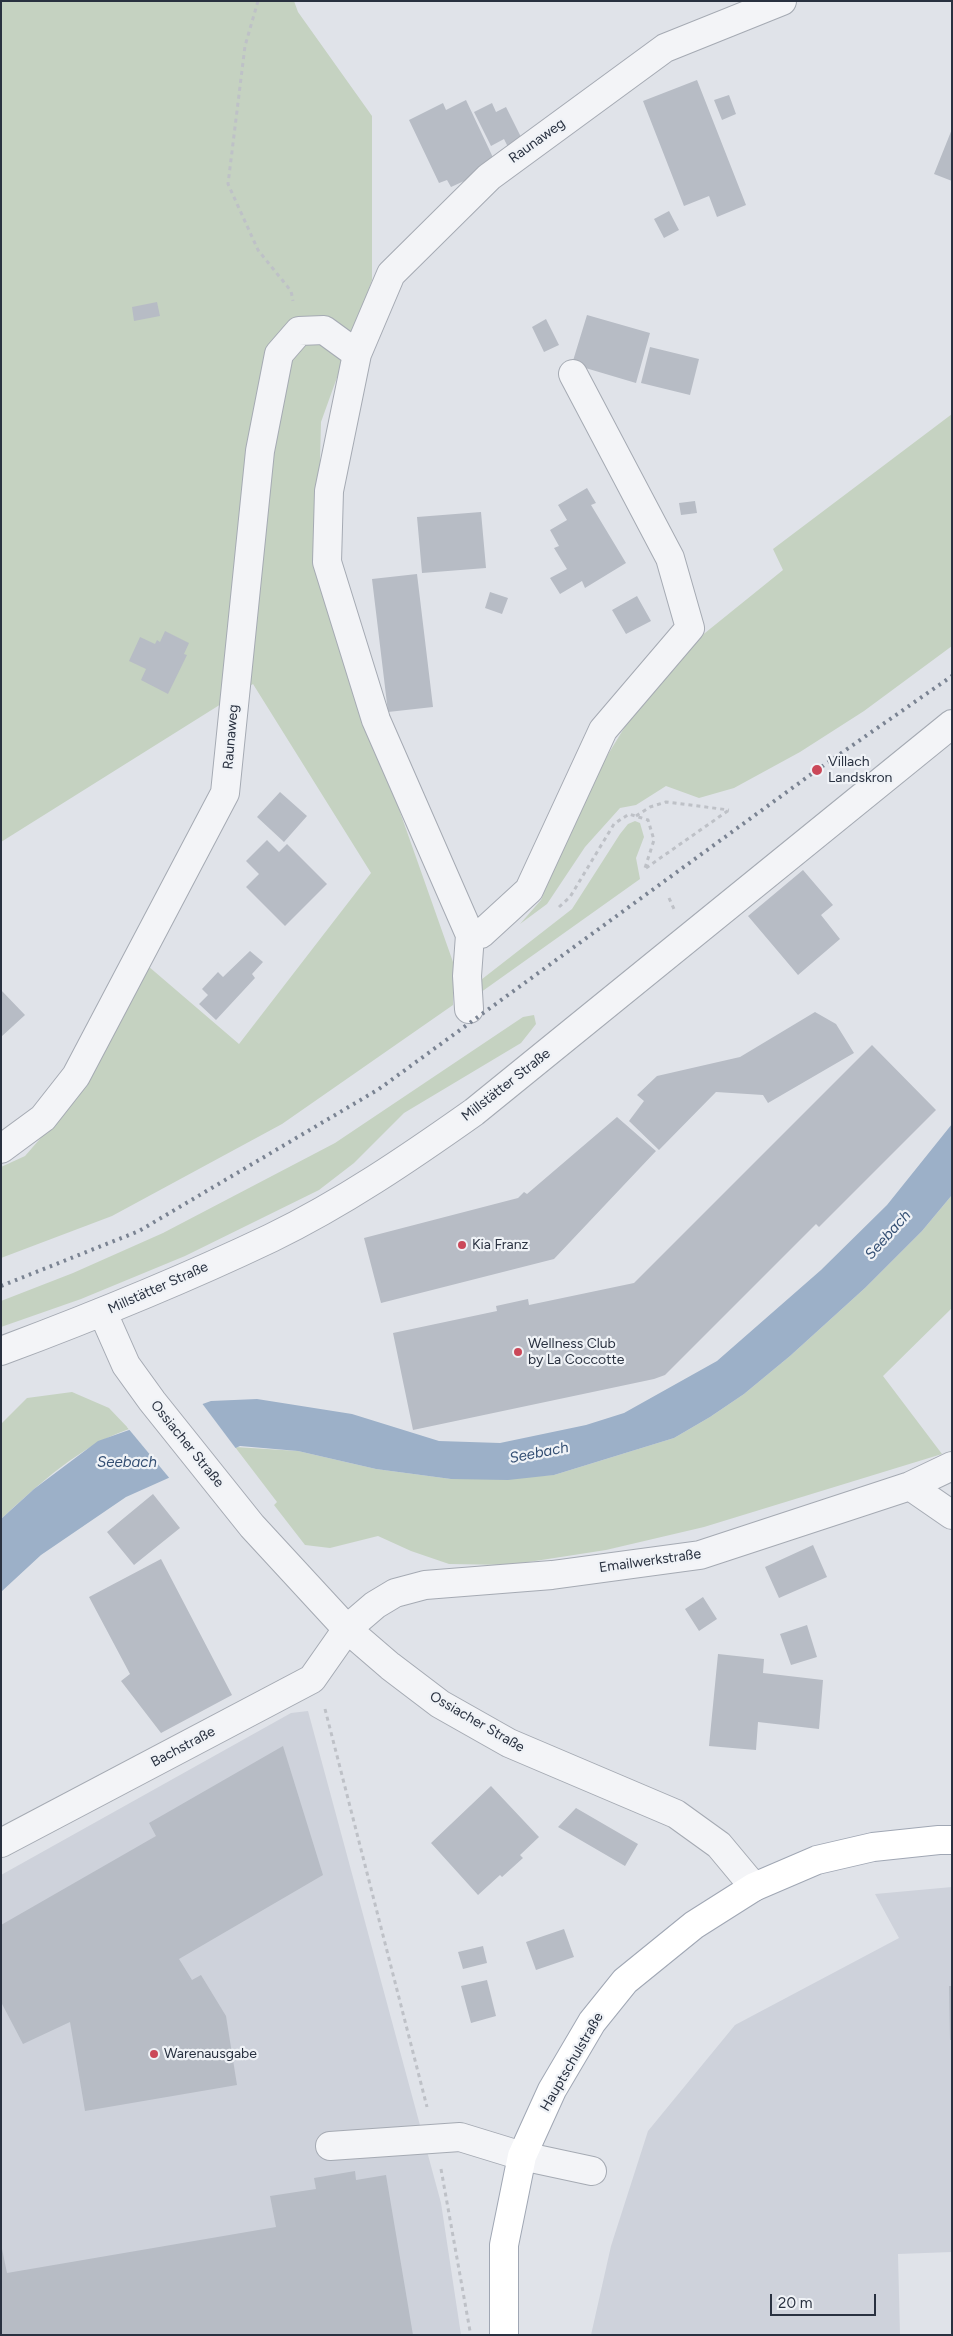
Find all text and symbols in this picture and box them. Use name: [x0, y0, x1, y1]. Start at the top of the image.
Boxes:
street label: Raunaweg: [506, 115, 568, 167]
street label: Raunaweg: [220, 704, 242, 770]
place label: Villach Landskron: [828, 754, 892, 786]
marker: Villach Landskron: [810, 763, 824, 777]
street label: Millstätter Straße: [458, 1045, 554, 1125]
water label: Seebach: [861, 1207, 915, 1263]
place label: Kia Franz: [472, 1237, 528, 1253]
marker: Kia Franz: [456, 1239, 468, 1251]
street label: Millstätter Straße: [105, 1258, 211, 1318]
place label: Wellness Club by La Coccotte: [528, 1336, 624, 1368]
marker: Wellness Club by La Coccotte: [512, 1346, 524, 1358]
street label: Ossiacher Straße: [147, 1397, 227, 1491]
water label: Seebach: [508, 1438, 570, 1468]
water label: Seebach: [97, 1454, 157, 1472]
street label: Emailwerkstraße: [598, 1546, 702, 1576]
street label: Ossiacher Straße: [427, 1688, 527, 1756]
street label: Bachstraße: [148, 1723, 218, 1771]
street label: Hauptschulstraße: [537, 2010, 607, 2114]
place label: Warenausgabe: [164, 2046, 257, 2062]
marker: Warenausgabe: [148, 2048, 160, 2060]
scale bar: [773, 2284, 879, 2316]
text: 20 m: [778, 2294, 812, 2312]

